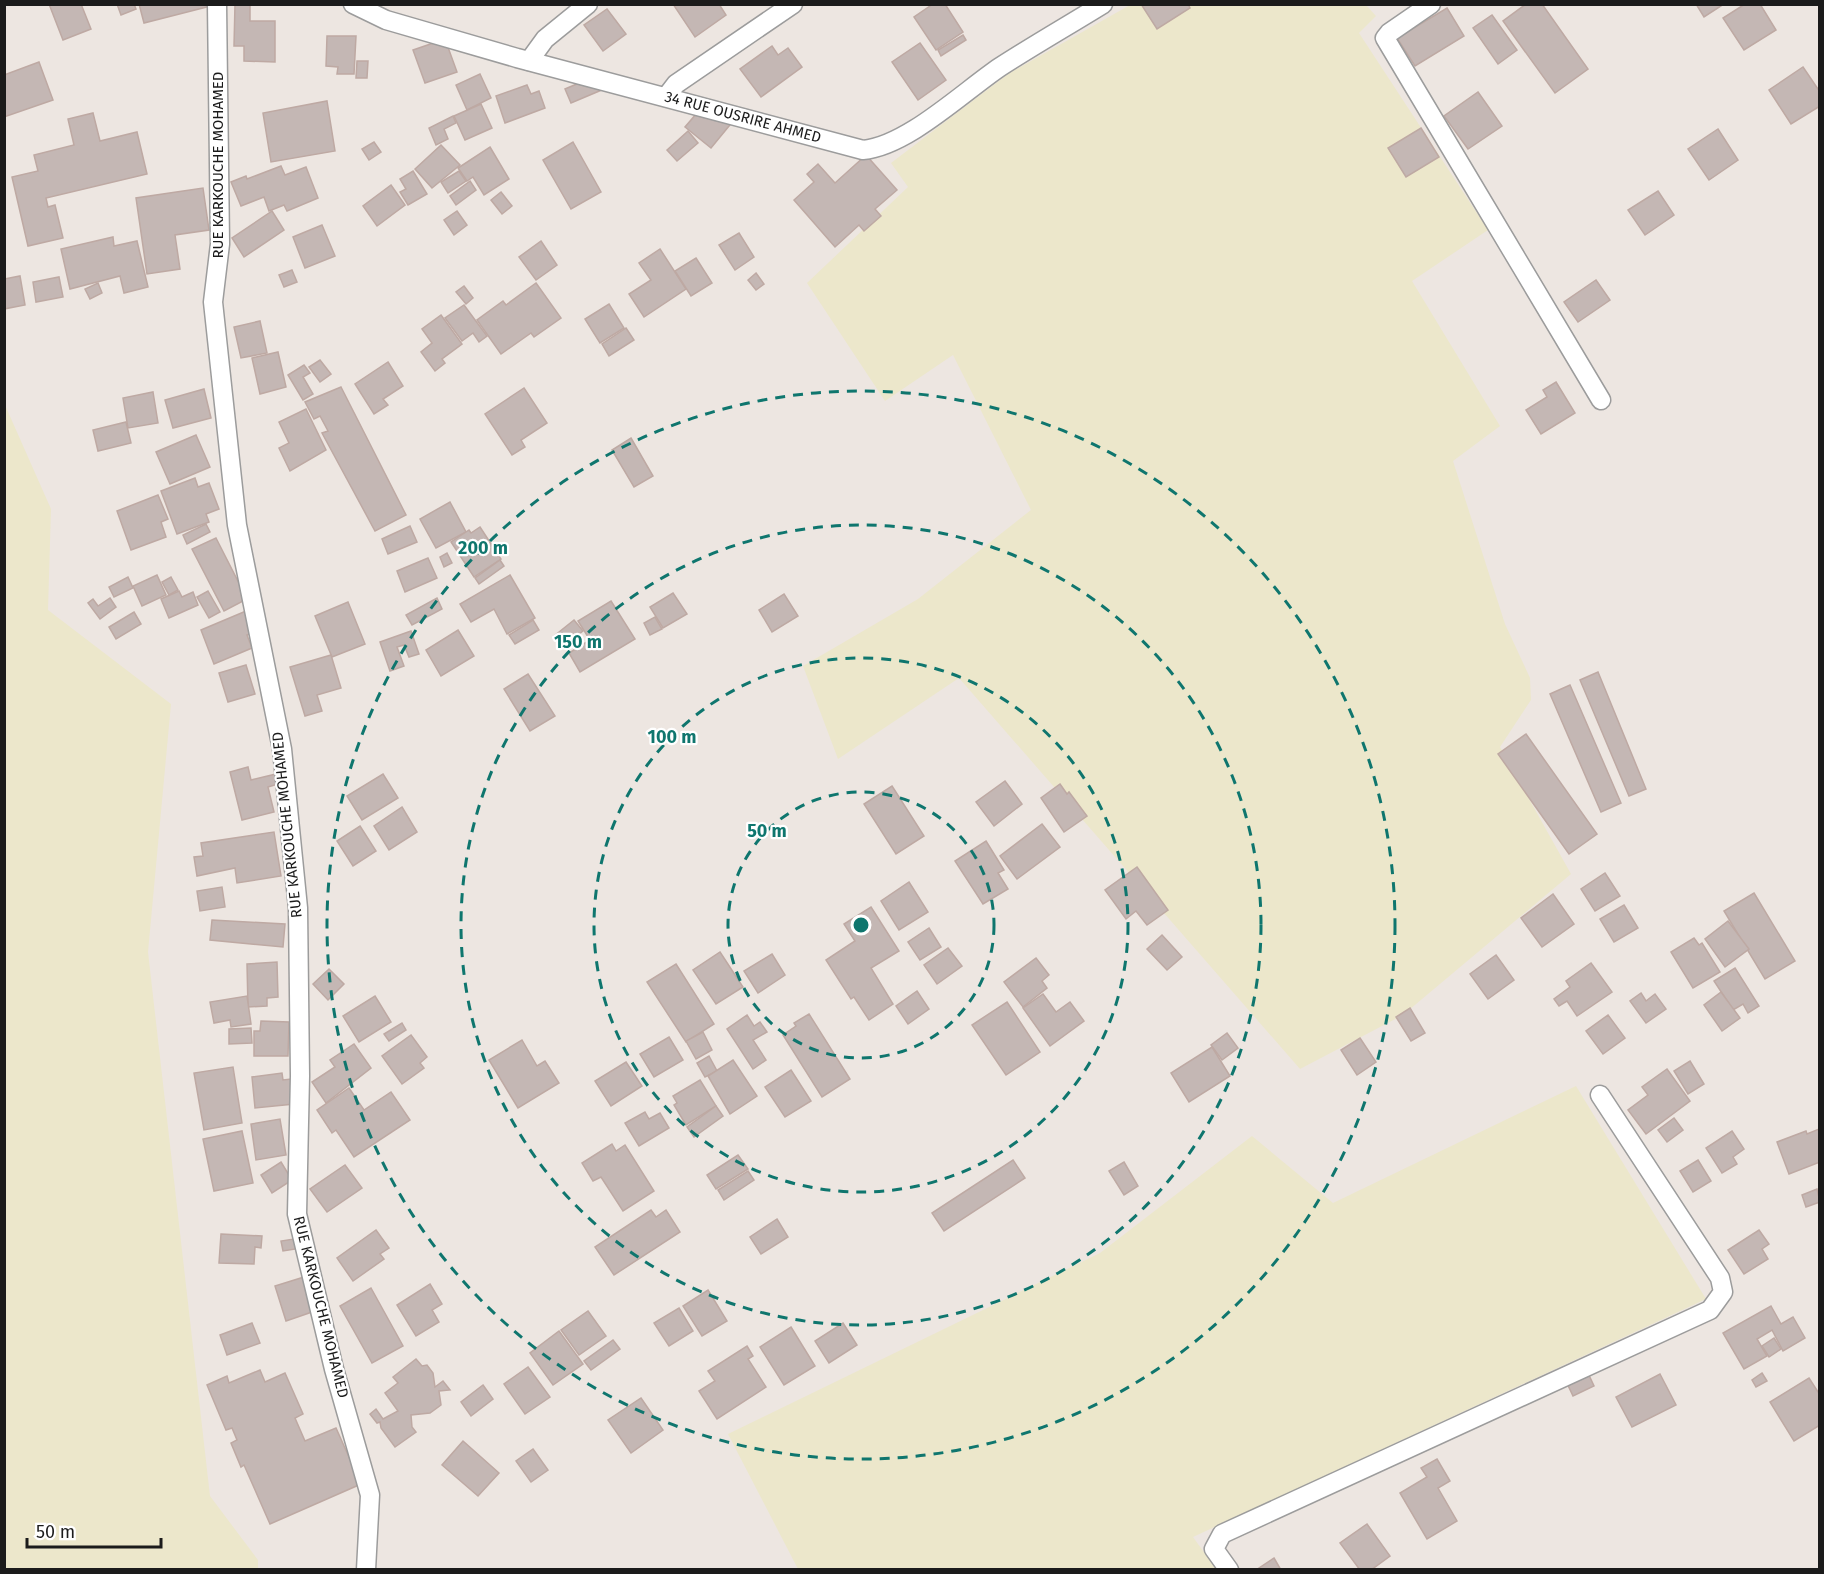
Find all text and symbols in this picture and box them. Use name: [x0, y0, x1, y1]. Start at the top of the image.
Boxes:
street label: RUE KARKOUCHE MOHAMED: [209, 72, 227, 259]
street label: 34 RUE OUSRIRE AHMED: [663, 87, 823, 147]
text: 200 m: [458, 537, 508, 559]
text: 150 m: [554, 631, 602, 653]
text: 100 m: [648, 726, 696, 748]
street label: RUE KARKOUCHE MOHAMED: [268, 731, 306, 919]
text: 50 m: [747, 820, 787, 842]
centre of rings: [851, 915, 871, 935]
street label: RUE KARKOUCHE MOHAMED: [290, 1214, 352, 1400]
scale bar: [27, 1511, 160, 1549]
text: 50 m: [36, 1521, 75, 1543]

